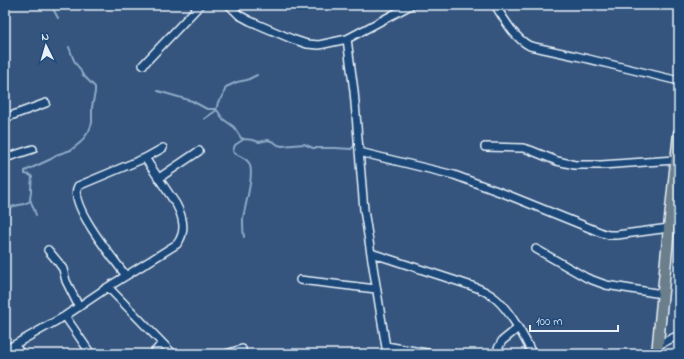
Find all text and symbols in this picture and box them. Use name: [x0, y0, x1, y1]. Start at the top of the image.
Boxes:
north arrow: [26, 26, 66, 66]
text: N: [41, 29, 50, 45]
scale bar: [530, 307, 618, 333]
text: 100 m: [536, 313, 563, 331]

